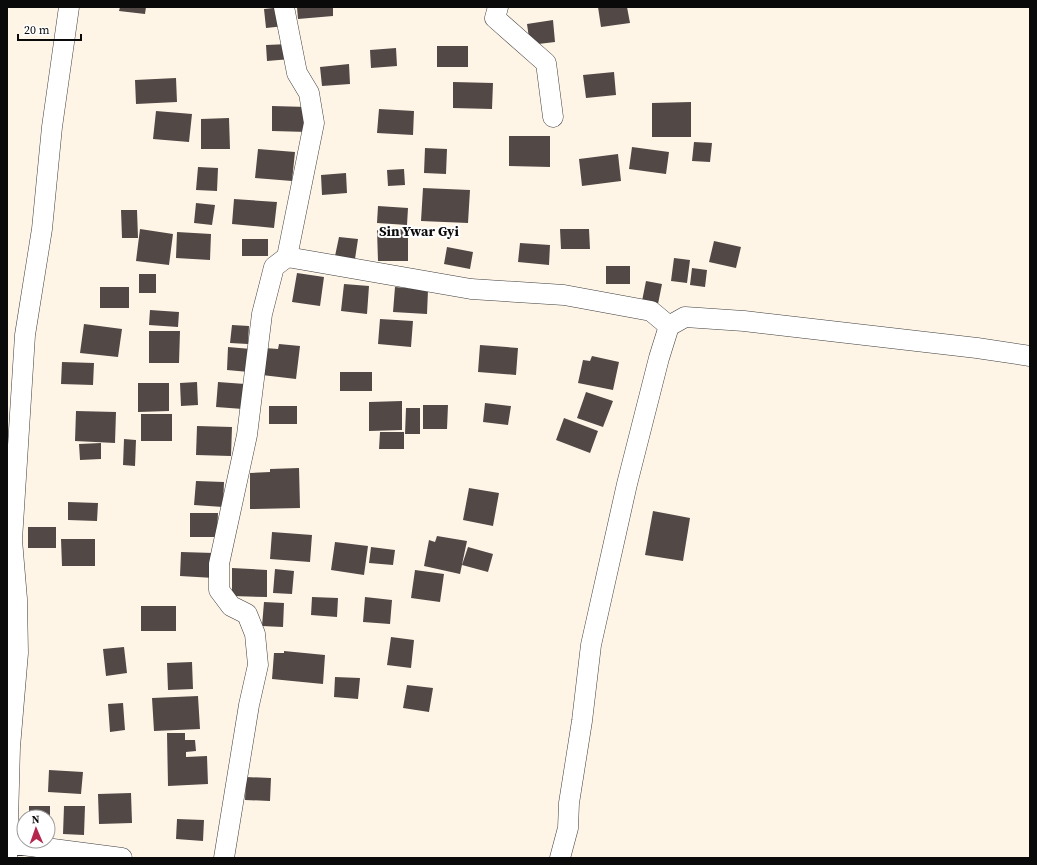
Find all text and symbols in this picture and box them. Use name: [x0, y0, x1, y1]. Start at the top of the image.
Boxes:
scale bar: [18, 16, 81, 42]
text: 20 m: [24, 22, 50, 38]
district label: Sin Ywar Gyi: [379, 221, 460, 241]
north arrow: [16, 809, 56, 849]
text: N: [31, 812, 40, 827]

